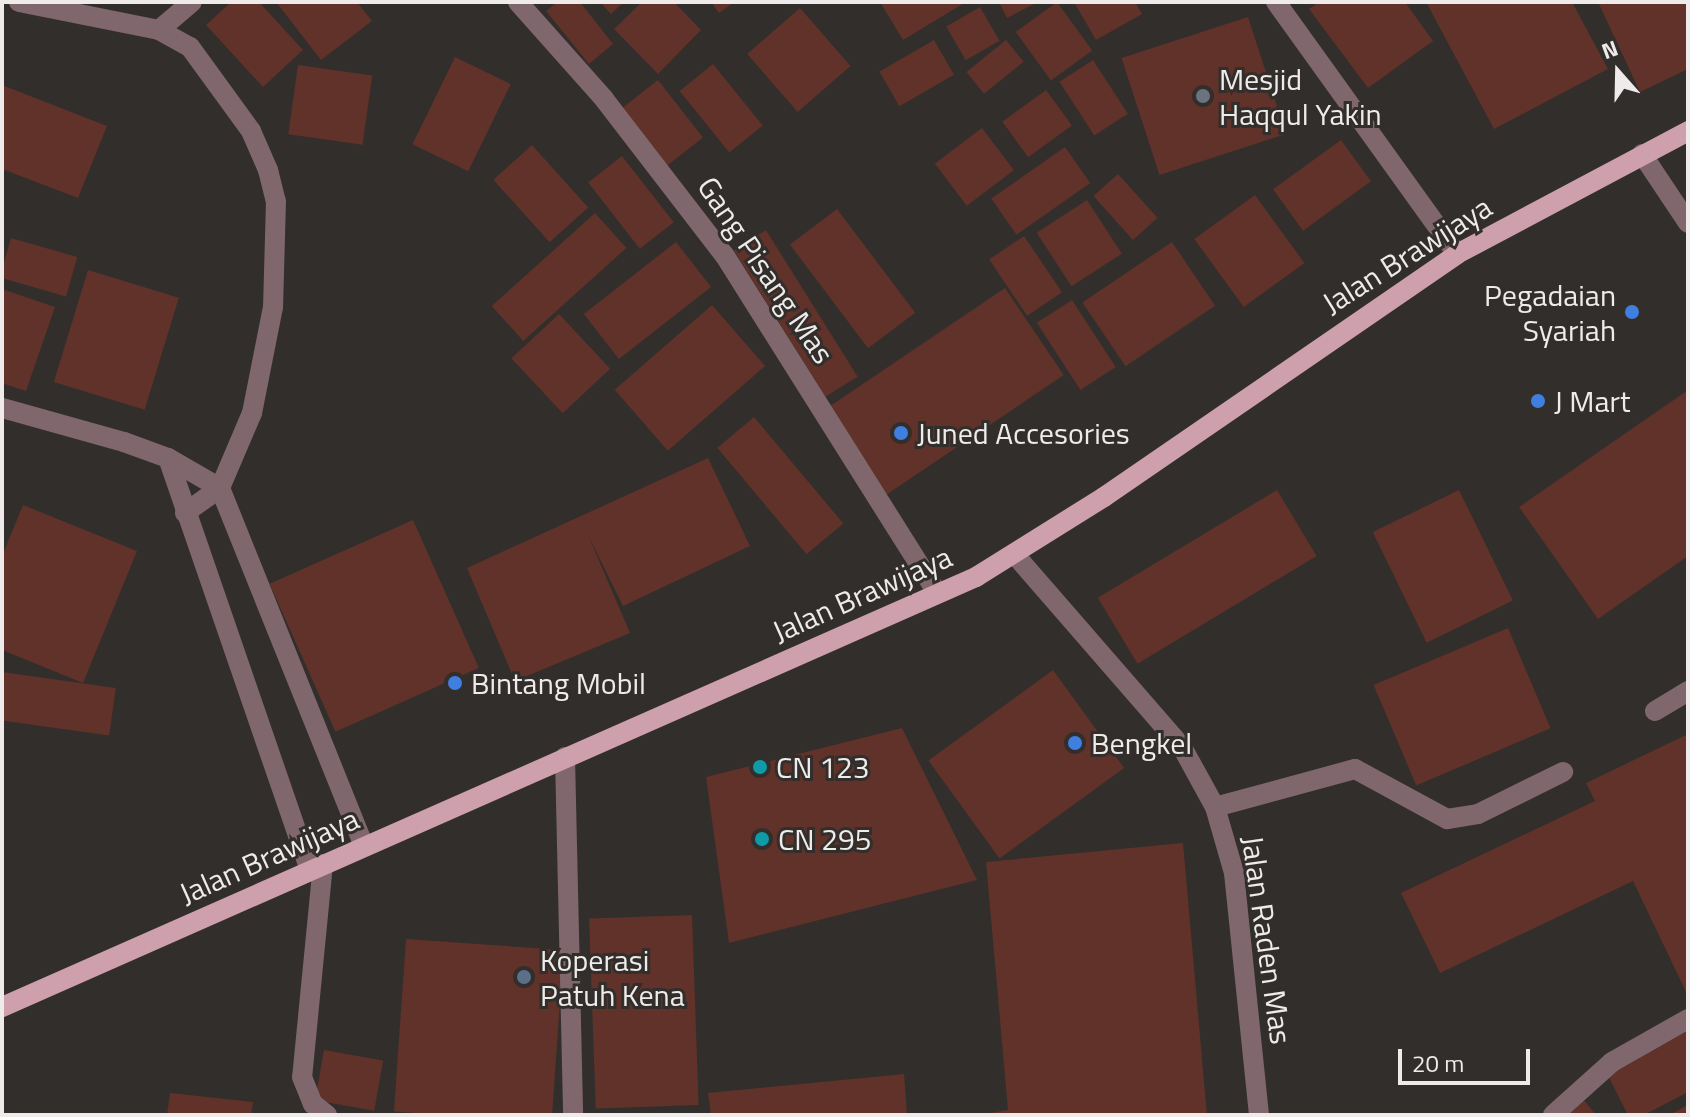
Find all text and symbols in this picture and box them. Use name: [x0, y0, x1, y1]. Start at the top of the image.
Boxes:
text: N: [1597, 31, 1623, 68]
north arrow: [1578, 32, 1658, 112]
place label: Mesjid Haqqul Yakin: [1219, 61, 1382, 132]
marker: Mesjid Haqqul Yakin: [1194, 87, 1212, 105]
street label: Gang Pisang Mas: [690, 170, 842, 370]
street label: Jalan Brawijaya: [1316, 189, 1498, 321]
place label: Pegadaian Syariah: [1484, 277, 1616, 348]
marker: Pegadaian Syariah: [1623, 303, 1641, 321]
place label: J Mart: [1554, 383, 1630, 419]
marker: J Mart: [1529, 392, 1547, 410]
place label: Juned Accesories: [917, 415, 1130, 451]
marker: Juned Accesories: [892, 424, 910, 442]
street label: Jalan Brawijaya: [767, 538, 957, 650]
place label: Bintang Mobil: [471, 665, 646, 701]
marker: Bintang Mobil: [446, 674, 464, 692]
place label: Bengkel: [1091, 725, 1192, 761]
marker: Bengkel: [1066, 734, 1084, 752]
place label: CN 123: [776, 749, 870, 785]
marker: CN 123: [751, 758, 769, 776]
street label: Jalan Brawijaya: [174, 800, 364, 912]
place label: CN 295: [778, 821, 872, 857]
marker: CN 295: [753, 830, 771, 848]
street label: Jalan Raden Mas: [1235, 834, 1299, 1046]
place label: Koperasi Patuh Kena: [540, 942, 685, 1012]
marker: Koperasi Patuh Kena: [515, 968, 533, 986]
scale bar: [1402, 1033, 1534, 1083]
text: 20 m: [1412, 1045, 1464, 1081]

